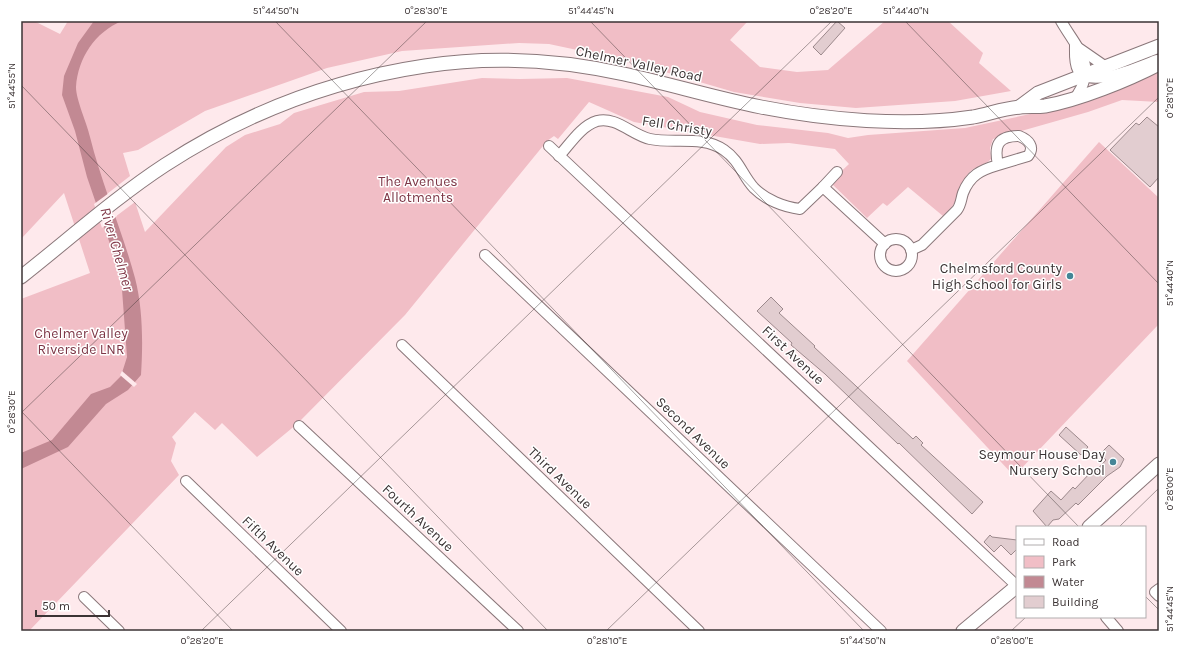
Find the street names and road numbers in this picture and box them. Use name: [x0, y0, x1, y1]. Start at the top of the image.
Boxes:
street label: Chelmer Valley Road: [574, 42, 704, 86]
street label: Fell Christy: [641, 112, 714, 140]
street label: First Avenue: [758, 322, 828, 388]
street label: Second Avenue: [652, 393, 734, 473]
street label: Third Avenue: [524, 443, 596, 513]
street label: Fourth Avenue: [379, 481, 457, 555]
street label: Fifth Avenue: [239, 512, 307, 580]

